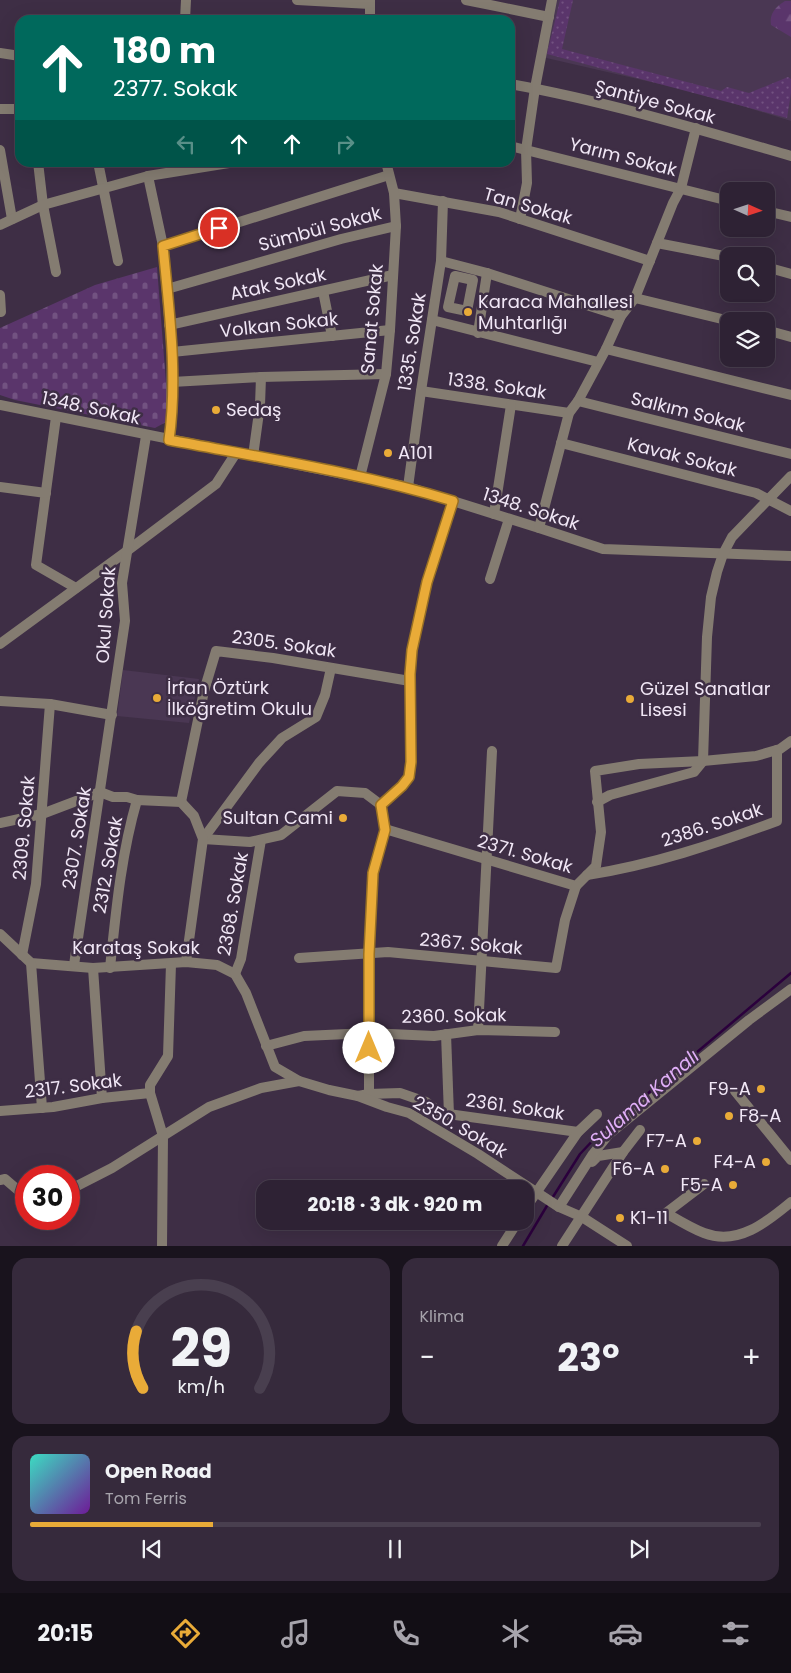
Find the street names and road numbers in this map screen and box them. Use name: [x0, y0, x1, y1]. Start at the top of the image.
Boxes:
street label: Şantiye Sokak: [592, 73, 719, 130]
street label: Yarım Sokak: [567, 131, 680, 182]
street label: Tan Sokak: [481, 181, 576, 230]
street label: Sümbül Sokak: [256, 200, 385, 257]
street label: Atak Sokak: [227, 261, 329, 306]
street label: Sanat Sokak: [354, 262, 389, 375]
street label: 1335. Sokak: [391, 290, 432, 393]
street label: Volkan Sokak: [219, 306, 340, 343]
street label: 1338. Sokak: [446, 366, 549, 405]
street label: 1348. Sokak: [39, 385, 144, 430]
street label: Salkım Sokak: [628, 385, 749, 438]
street label: Kavak Sokak: [625, 431, 740, 482]
street label: 1348. Sokak: [480, 481, 583, 536]
street label: Okul Sokak: [90, 565, 121, 664]
street label: 2305. Sokak: [230, 624, 338, 663]
street label: 2309. Sokak: [6, 774, 41, 881]
street label: 2307. Sokak: [56, 784, 97, 891]
street label: 2386. Sokak: [658, 796, 766, 853]
street label: 2312. Sokak: [87, 814, 128, 916]
street label: 2371. Sokak: [475, 828, 576, 879]
street label: 2368. Sokak: [211, 849, 254, 958]
street label: 2367. Sokak: [418, 927, 524, 961]
street label: Karataş Sokak: [72, 935, 200, 960]
street label: 2360. Sokak: [401, 1002, 507, 1029]
street label: 2317. Sokak: [23, 1067, 124, 1104]
street label: 2361. Sokak: [464, 1087, 567, 1126]
street label: 2350. Sokak: [409, 1090, 513, 1164]

